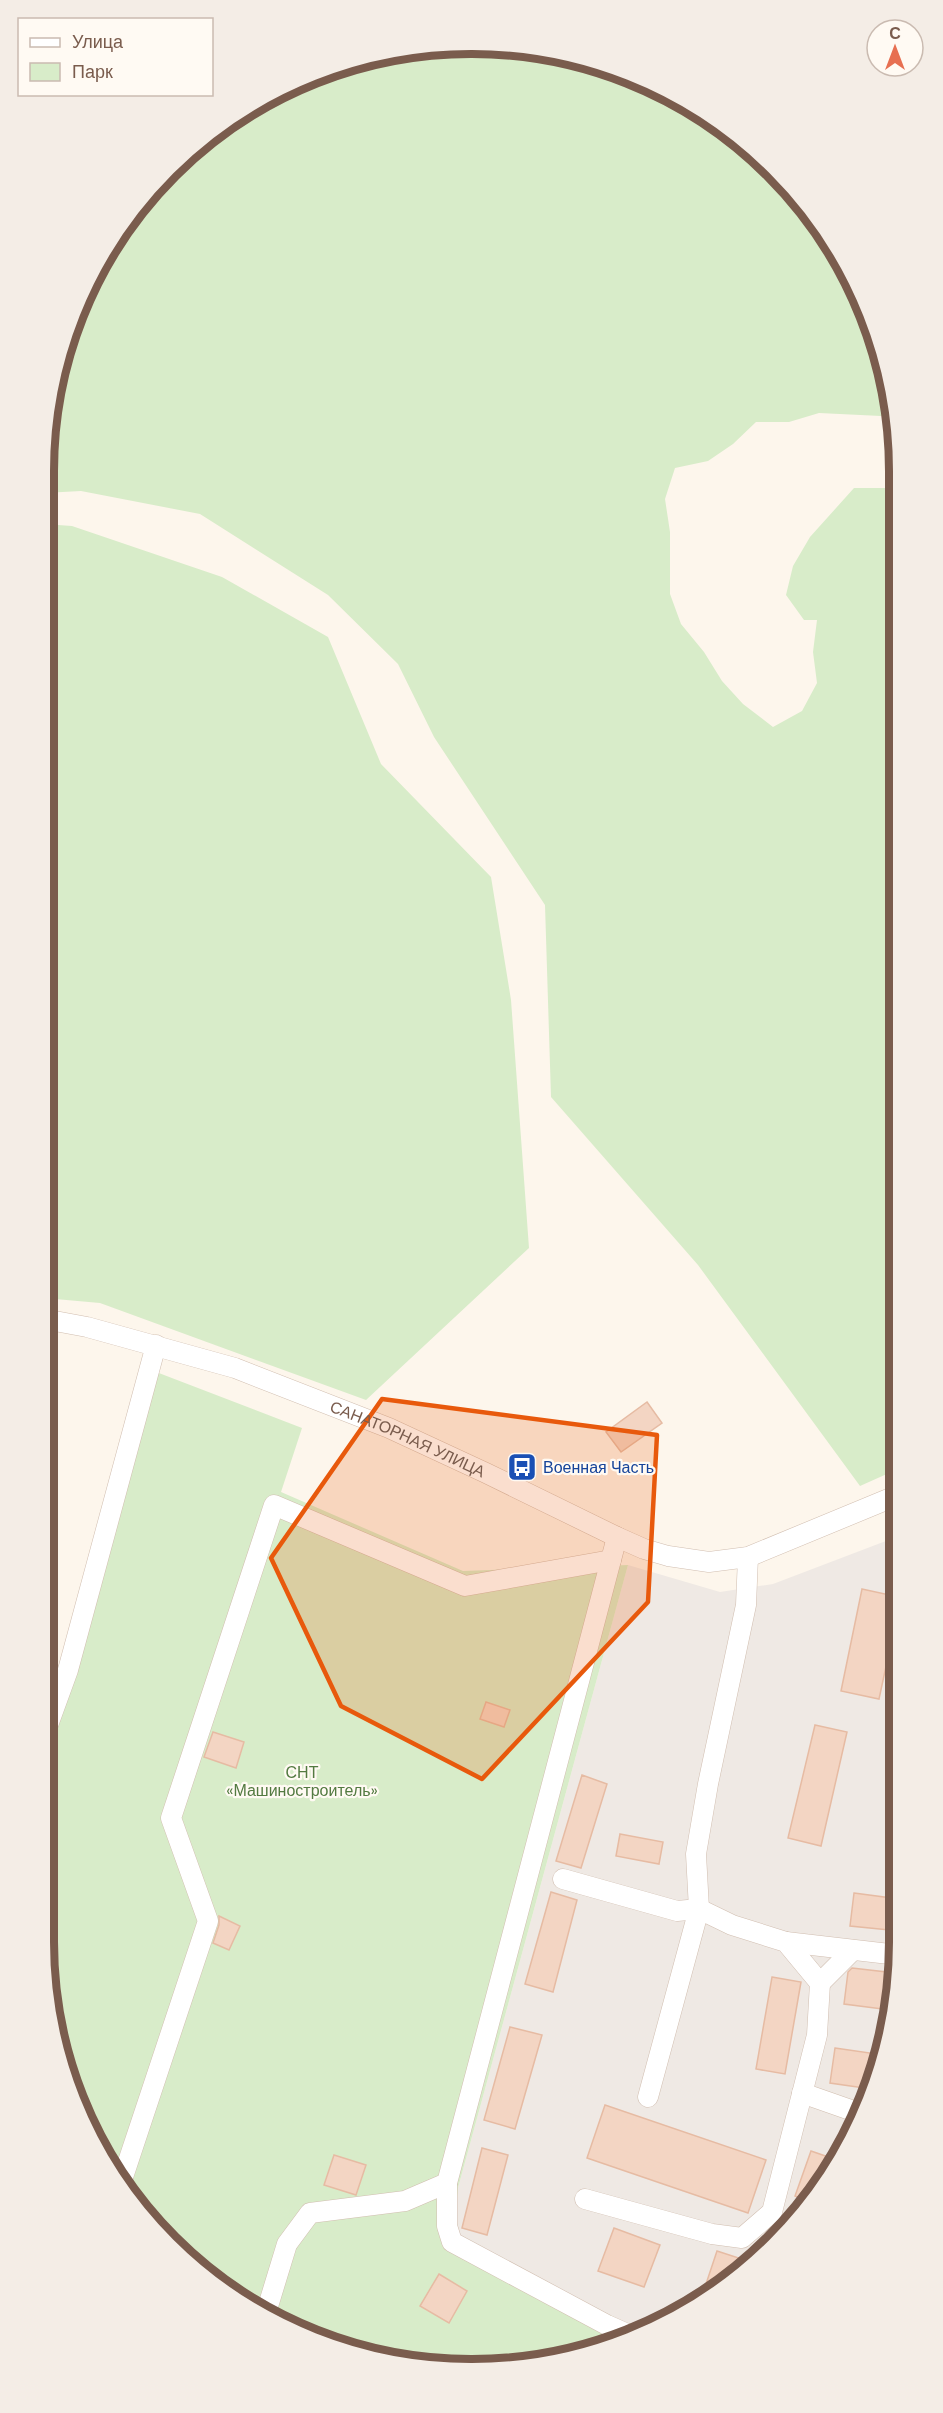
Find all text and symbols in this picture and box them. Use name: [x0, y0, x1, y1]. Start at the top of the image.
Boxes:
legend: [18, 18, 213, 96]
north arrow: [865, 18, 925, 78]
text: С: [889, 23, 901, 44]
text: Улица: [72, 30, 124, 54]
text: Парк: [72, 60, 113, 84]
street label: САНАТОРНАЯ УЛИЦА: [327, 1396, 489, 1482]
bus stop icon: Военная Часть: [506, 1451, 538, 1483]
place label: Военная Часть: [543, 1457, 654, 1478]
park label: СНТ «Машиностроитель»: [226, 1762, 378, 1801]

